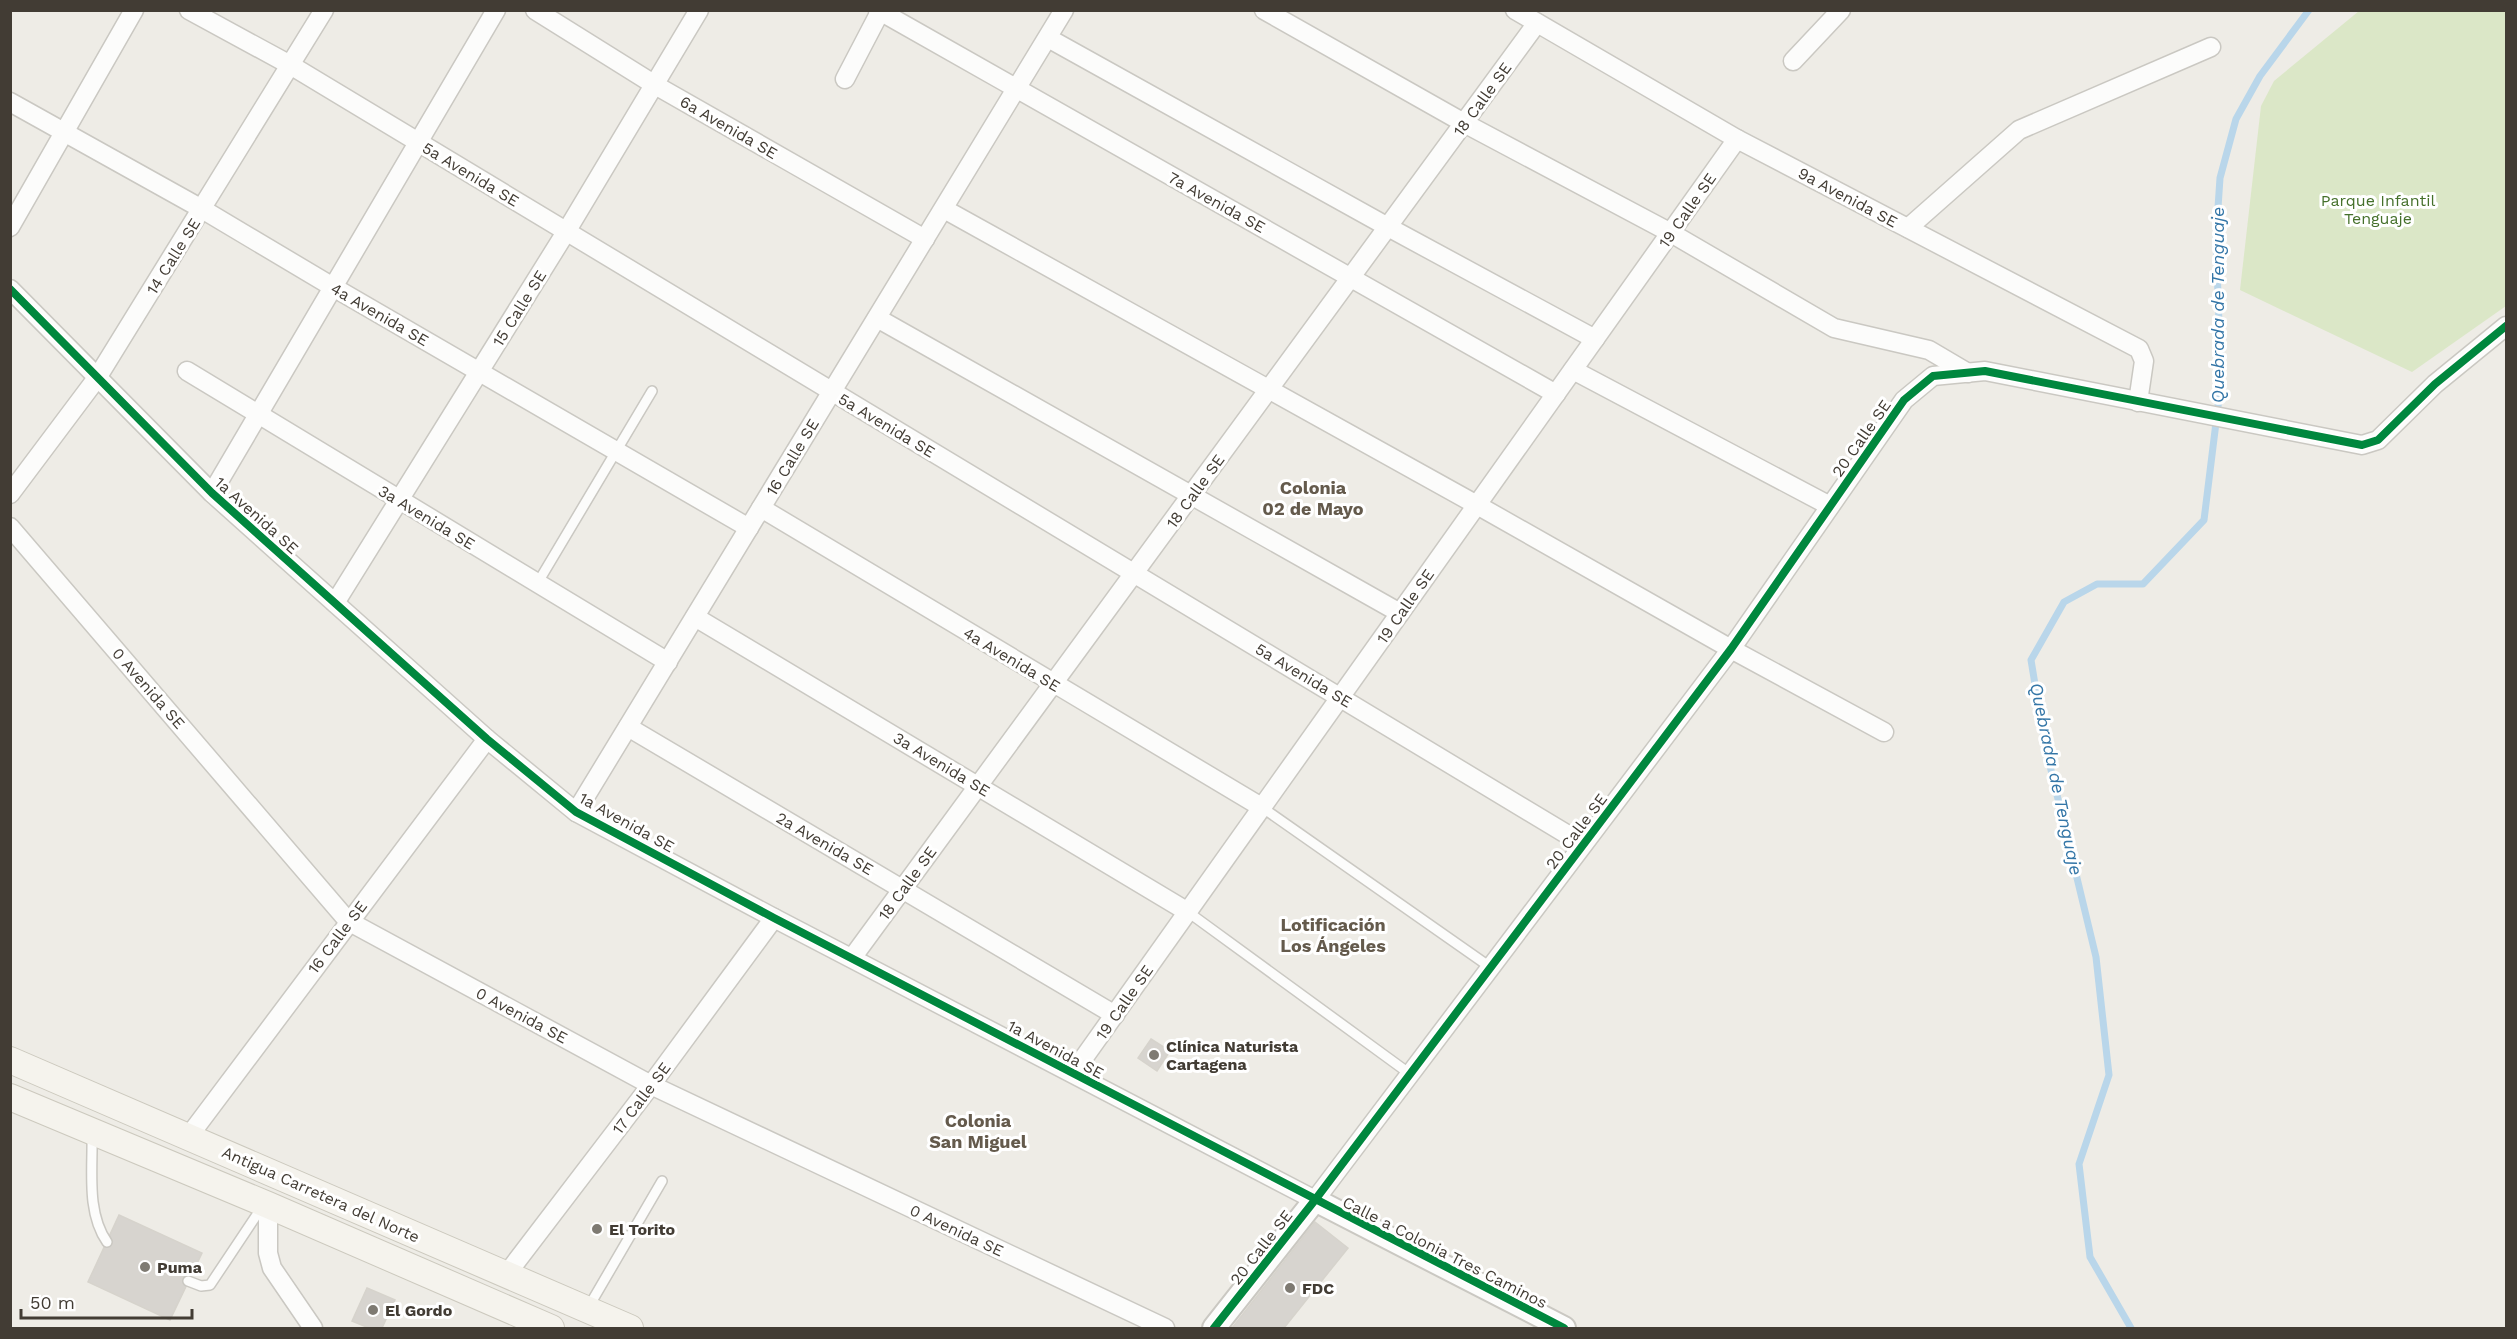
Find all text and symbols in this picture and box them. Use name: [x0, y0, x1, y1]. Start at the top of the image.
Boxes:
street label: 18 Calle SE: [1449, 59, 1516, 140]
street label: 6a Avenida SE: [677, 92, 781, 163]
street label: 5a Avenida SE: [419, 138, 522, 211]
street label: 9a Avenida SE: [1795, 163, 1901, 232]
street label: 7a Avenida SE: [1165, 168, 1269, 237]
street label: 19 Calle SE: [1655, 169, 1720, 251]
park label: Parque Infantil Tenguaje: [2321, 191, 2435, 228]
water label: Quebrada de Tenguaje: [2207, 207, 2228, 403]
street label: 14 Calle SE: [142, 215, 204, 298]
street label: 15 Calle SE: [489, 267, 550, 350]
street label: 4a Avenida SE: [328, 279, 432, 350]
street label: 5a Avenida SE: [835, 389, 938, 462]
street label: 20 Calle SE: [1828, 396, 1895, 480]
street label: 16 Calle SE: [762, 415, 823, 499]
street label: 18 Calle SE: [1162, 451, 1229, 532]
street label: 1a Avenida SE: [211, 473, 302, 558]
district label: Colonia 02 de Mayo: [1262, 477, 1364, 519]
street label: 3a Avenida SE: [375, 481, 478, 554]
street label: 19 Calle SE: [1373, 565, 1438, 647]
street label: 4a Avenida SE: [960, 623, 1064, 696]
street label: 5a Avenida SE: [1252, 639, 1355, 712]
street label: 0 Avenida SE: [108, 644, 189, 733]
water label: Quebrada de Tenguaje: [2026, 681, 2087, 877]
street label: 3a Avenida SE: [890, 728, 993, 801]
street label: 1a Avenida SE: [576, 788, 678, 856]
street label: 20 Calle SE: [1542, 790, 1611, 873]
street label: 2a Avenida SE: [773, 808, 877, 879]
street label: 18 Calle SE: [874, 843, 941, 924]
street label: 16 Calle SE: [304, 897, 371, 978]
district label: Lotificación Los Ángeles: [1280, 914, 1386, 956]
street label: 19 Calle SE: [1092, 961, 1157, 1043]
street label: 0 Avenida SE: [473, 983, 571, 1048]
street label: 1a Avenida SE: [1004, 1016, 1107, 1083]
place label: Clínica Naturista Cartagena: [1166, 1037, 1299, 1074]
marker: Clínica Naturista Cartagena: [1147, 1048, 1161, 1062]
street label: 17 Calle SE: [608, 1059, 675, 1138]
district label: Colonia San Miguel: [929, 1110, 1027, 1152]
street label: Antigua Carretera del Norte: [219, 1142, 423, 1247]
street label: Calle a Colonia Tres Caminos: [1339, 1192, 1550, 1312]
street label: 0 Avenida SE: [907, 1200, 1007, 1260]
street label: 20 Calle SE: [1226, 1206, 1296, 1289]
place label: El Torito: [609, 1220, 675, 1239]
marker: El Torito: [590, 1222, 604, 1236]
place label: Puma: [157, 1258, 203, 1277]
marker: Puma: [138, 1260, 152, 1274]
place label: FDC: [1302, 1279, 1334, 1298]
marker: FDC: [1283, 1281, 1297, 1295]
scale bar: [21, 1282, 192, 1320]
text: 50 m: [30, 1292, 75, 1313]
place label: El Gordo: [385, 1301, 453, 1320]
marker: El Gordo: [366, 1303, 380, 1317]

